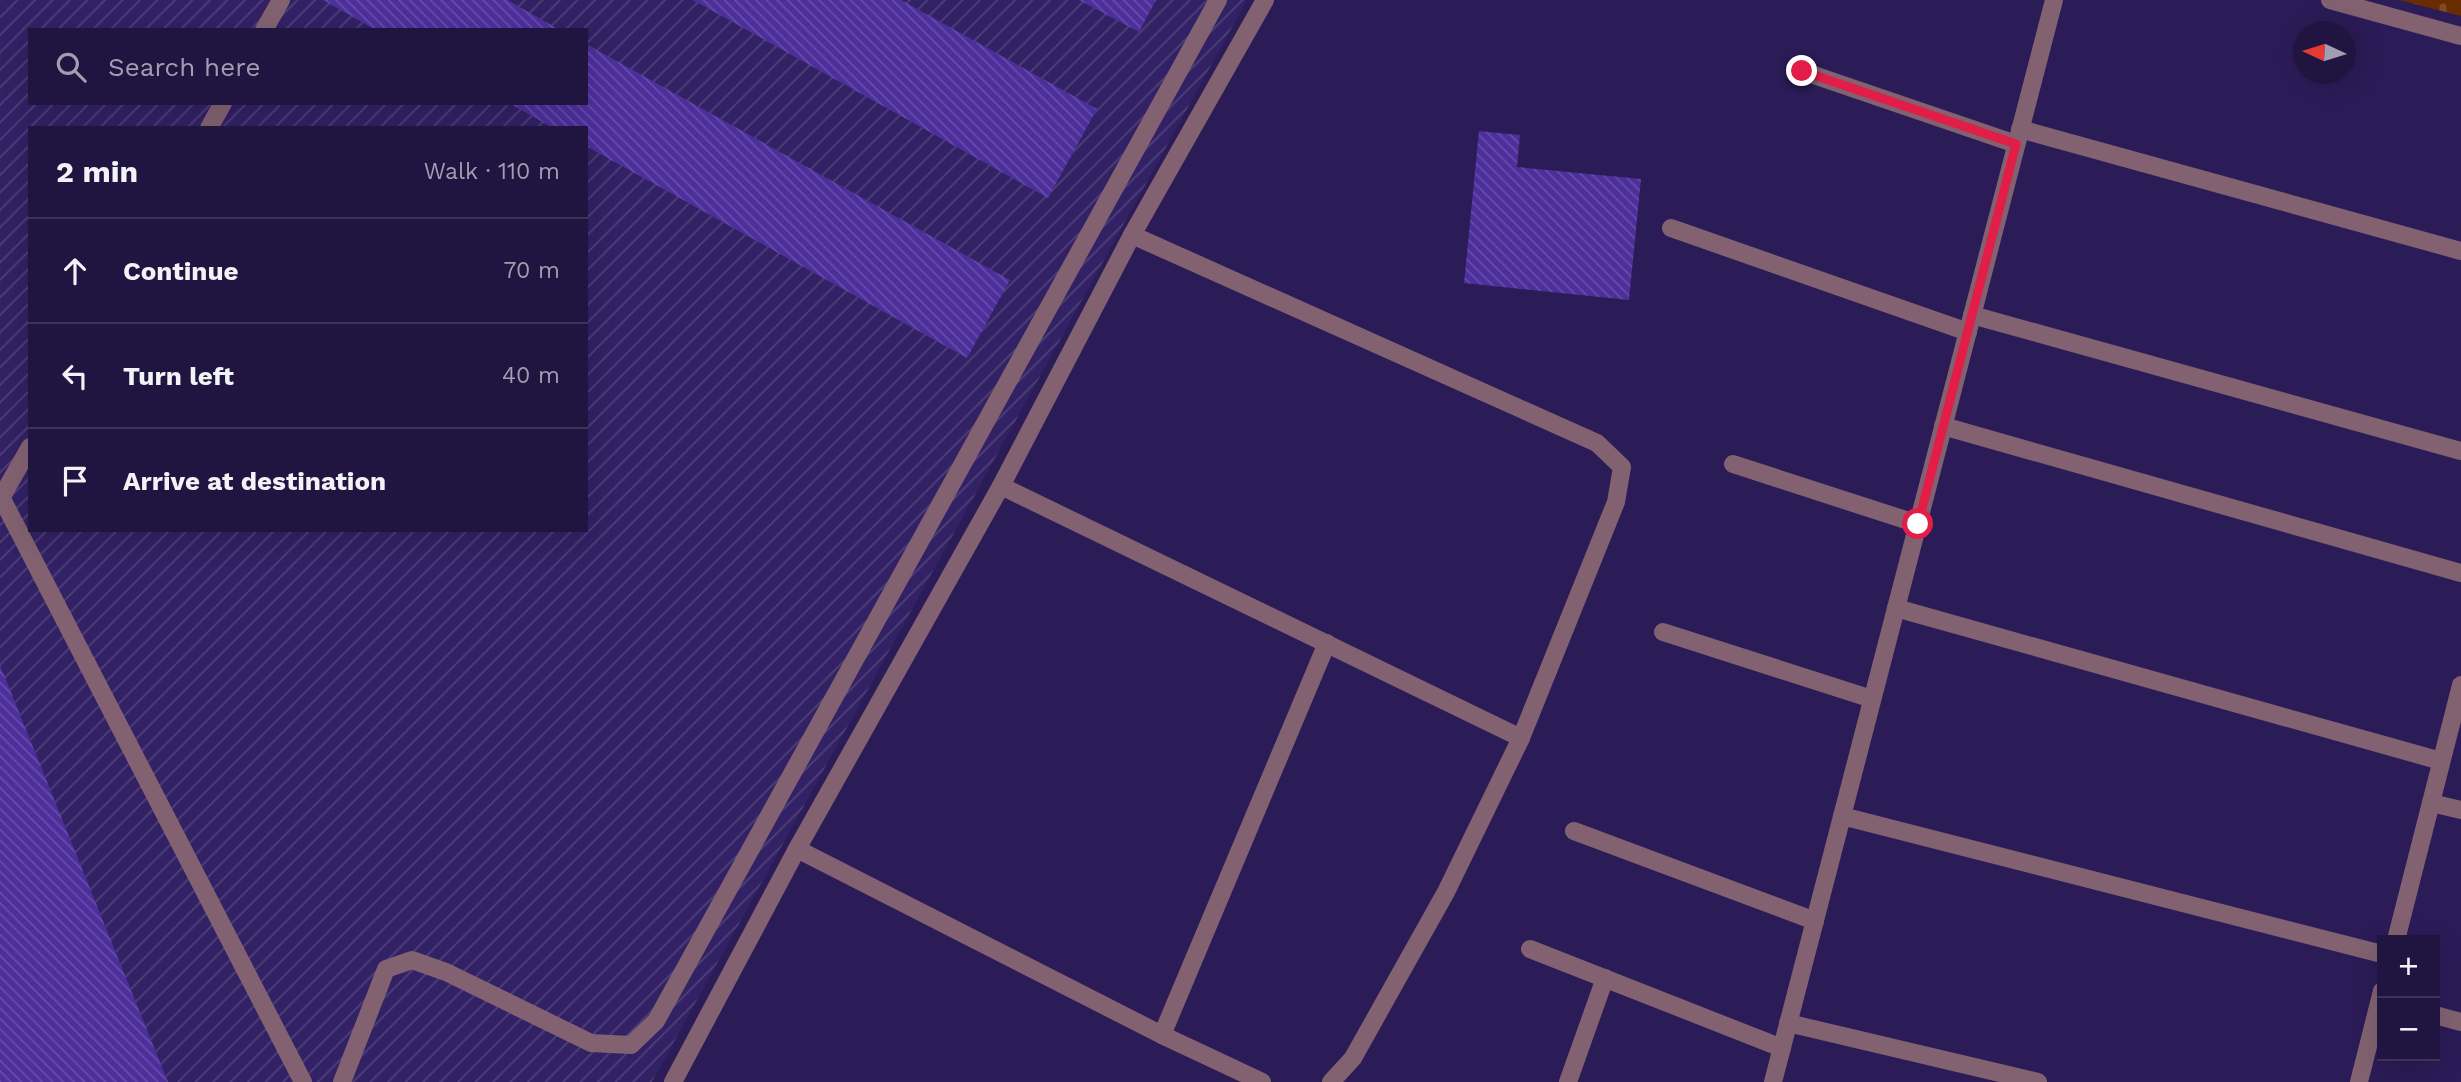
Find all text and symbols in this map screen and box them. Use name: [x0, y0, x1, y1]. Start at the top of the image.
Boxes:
north arrow: [2293, 21, 2356, 84]
search box: [28, 28, 588, 105]
icon: search: [52, 48, 90, 86]
text: Search here: [108, 52, 260, 82]
route end: [1786, 55, 1817, 86]
text: 2 min: [56, 154, 138, 189]
text: Walk · 110 m: [424, 158, 560, 185]
icon: ahead: [56, 252, 94, 290]
text: Continue: [123, 256, 239, 286]
text: 70 m: [503, 257, 560, 284]
icon: left: [56, 357, 94, 395]
text: Turn left: [123, 361, 234, 391]
text: 40 m: [502, 362, 560, 389]
icon: arrive: [56, 462, 94, 500]
text: Arrive at destination: [123, 466, 386, 496]
route start: [1902, 508, 1933, 539]
map controls: [2377, 935, 2440, 1061]
button: +: [2377, 935, 2440, 998]
button: −: [2377, 998, 2440, 1061]

